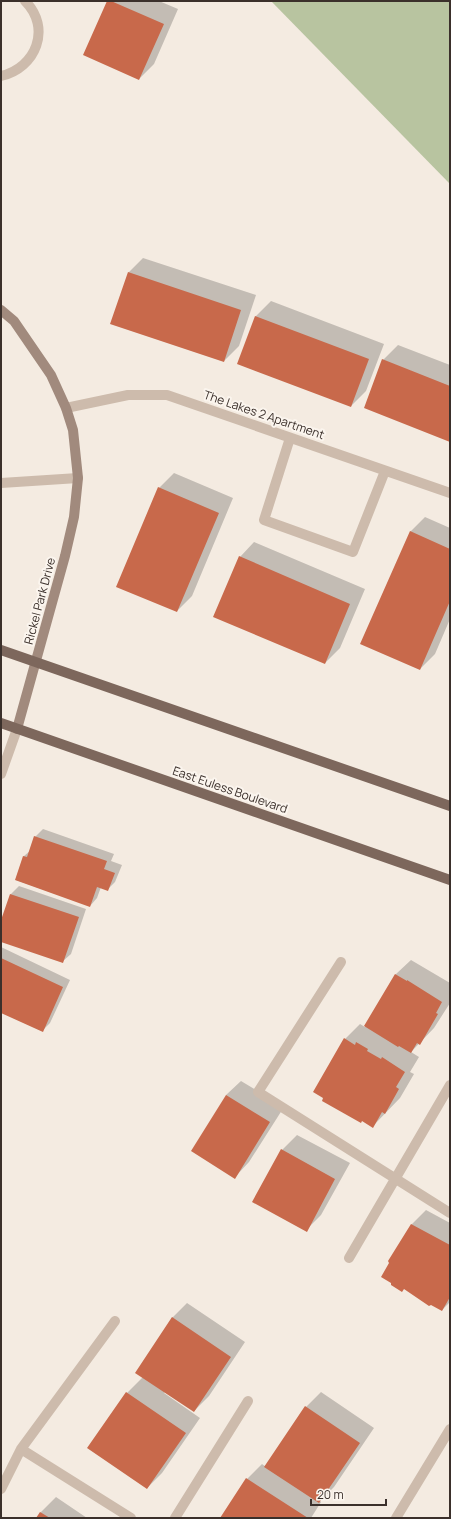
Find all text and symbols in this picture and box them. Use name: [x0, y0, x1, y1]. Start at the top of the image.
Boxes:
street label: The Lakes 2 Apartment: [202, 386, 327, 443]
street label: Rickel Park Drive: [20, 555, 59, 646]
street label: East Euless Boulevard: [170, 762, 290, 817]
scale bar: [311, 1481, 386, 1507]
text: 20 m: [317, 1486, 344, 1503]

